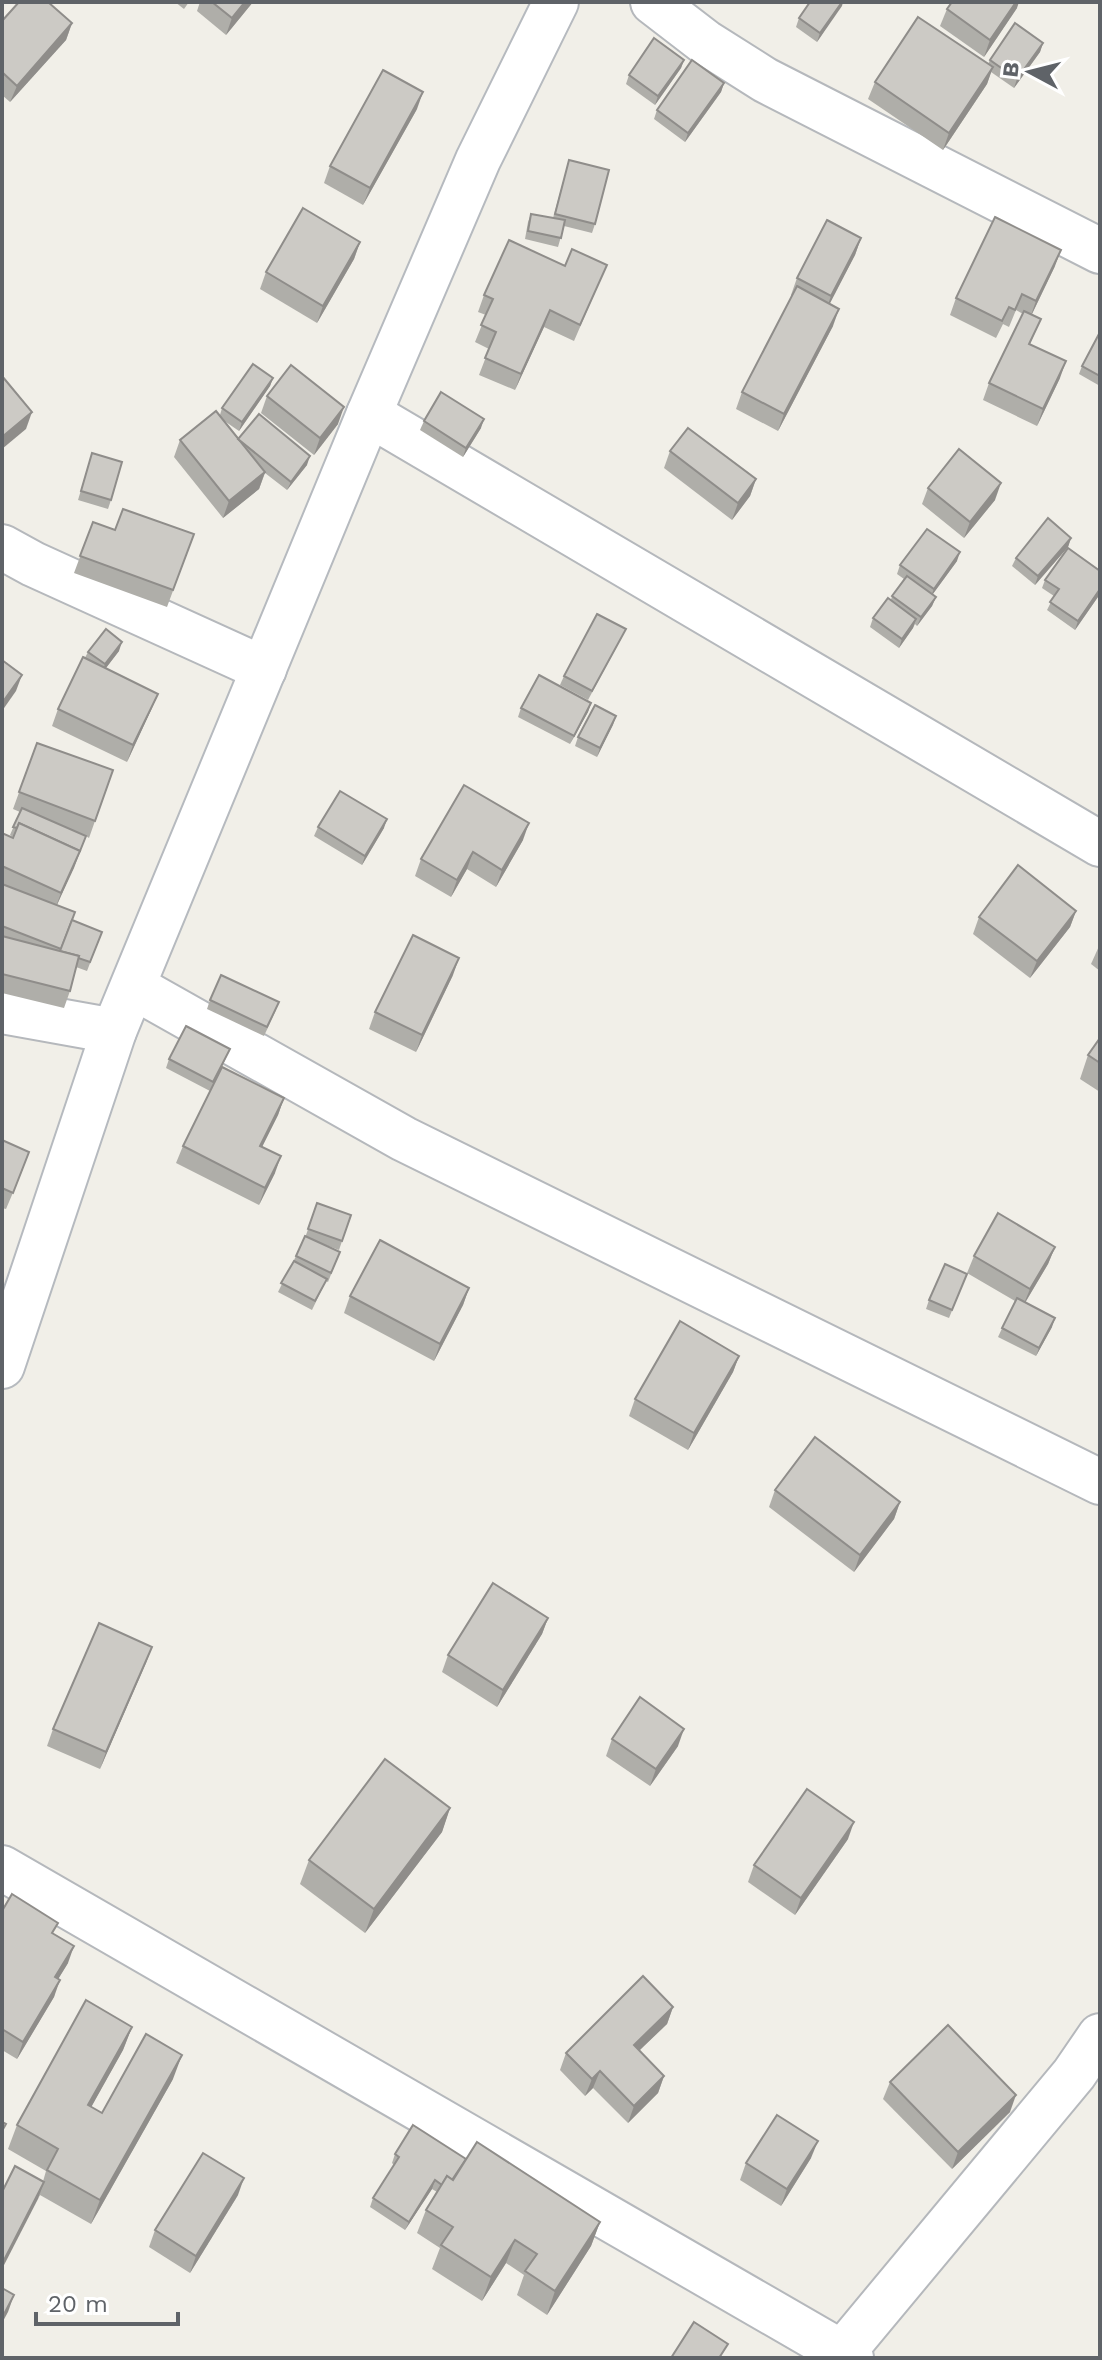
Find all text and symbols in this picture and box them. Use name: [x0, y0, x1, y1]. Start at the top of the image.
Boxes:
north arrow: [990, 32, 1070, 112]
text: B: [997, 61, 1024, 79]
scale bar: [36, 2276, 178, 2326]
text: 20 m: [48, 2290, 108, 2318]

